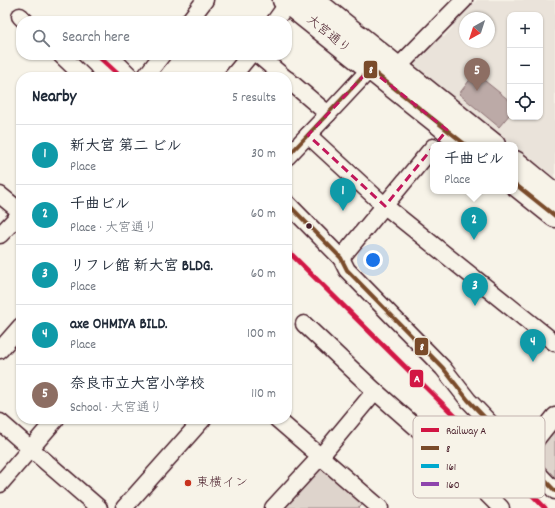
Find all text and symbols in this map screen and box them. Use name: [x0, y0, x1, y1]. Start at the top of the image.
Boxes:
street label: 大宮通り: [302, 11, 354, 59]
north arrow: [459, 12, 495, 48]
map controls: [507, 12, 543, 120]
button: +: [507, 12, 543, 48]
search box: [16, 16, 292, 60]
icon: search: [30, 27, 52, 49]
text: Search here: [62, 27, 130, 49]
button: −: [507, 48, 543, 84]
pin: 5: [464, 58, 490, 91]
line badge: 8: [363, 60, 378, 79]
text: 8: [369, 63, 374, 79]
button: locate: [507, 84, 543, 120]
text: Nearby: [32, 86, 76, 110]
text: 5 results: [232, 89, 276, 108]
text: 新大宮 第二 ビル: [70, 136, 182, 158]
popup: [430, 142, 518, 194]
text: 1: [44, 145, 46, 164]
text: 30 m: [251, 145, 276, 164]
text: 千曲ビル: [444, 149, 504, 171]
text: Place: [70, 158, 96, 177]
text: Place: [444, 171, 470, 190]
pin: 1: [330, 178, 356, 211]
text: 千曲ビル: [70, 194, 130, 216]
text: 2: [42, 205, 48, 224]
text: 60 m: [251, 205, 276, 224]
pin: 2: [461, 207, 487, 240]
text: Place · 大宮通り: [70, 219, 157, 238]
unlabelled marker: [304, 221, 314, 231]
your location: [363, 250, 383, 270]
text: リフレ館 新大宮 BLDG.: [70, 256, 213, 278]
text: 3: [42, 265, 48, 284]
text: 60 m: [251, 265, 276, 284]
pin: 3: [462, 273, 488, 306]
text: Place: [70, 278, 96, 297]
text: axe OHMIYA BILD.: [70, 314, 168, 336]
text: 4: [42, 325, 48, 344]
text: 100 m: [247, 325, 276, 344]
pin: 4: [520, 329, 546, 362]
text: Place: [70, 336, 96, 355]
line badge: 8: [414, 337, 429, 356]
text: 8: [420, 340, 425, 356]
line badge: A: [409, 369, 424, 388]
text: A: [414, 372, 420, 388]
text: 奈良市立大宮小学校: [70, 374, 205, 396]
text: 5: [42, 385, 48, 404]
text: 110 m: [251, 385, 276, 404]
text: School · 大宮通り: [70, 399, 163, 418]
legend: [413, 416, 545, 498]
text: Railway A: [446, 424, 486, 440]
text: 8: [446, 442, 450, 458]
text: 161: [446, 460, 456, 476]
place label: 東横イン: [196, 474, 248, 493]
marker: 東横イン: [183, 478, 193, 488]
text: 160: [446, 478, 460, 494]

